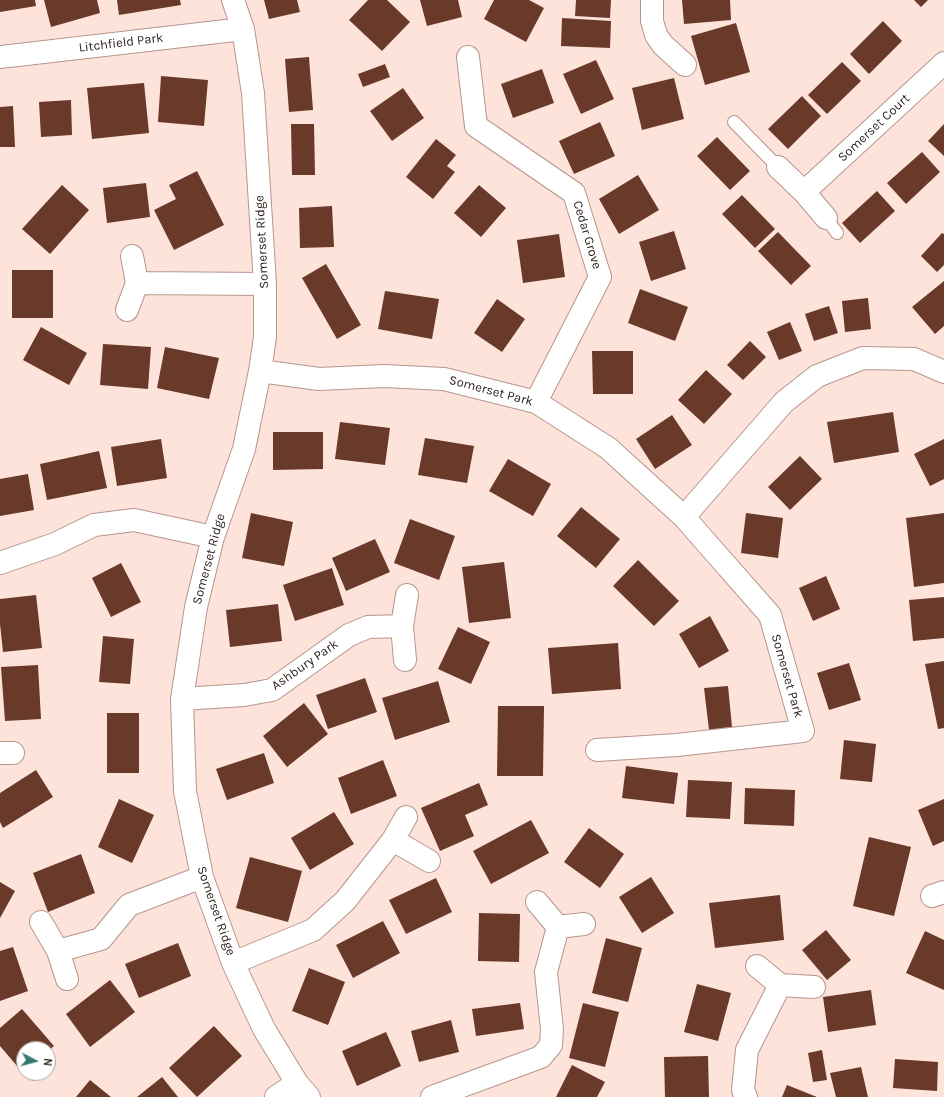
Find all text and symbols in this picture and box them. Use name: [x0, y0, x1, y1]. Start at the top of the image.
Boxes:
street label: Litchfield Park: [78, 30, 164, 56]
street label: Somerset Court: [835, 91, 913, 165]
street label: Somerset Ridge: [252, 195, 272, 289]
street label: Cedar Grove: [569, 199, 605, 271]
street label: Somerset Park: [447, 372, 535, 410]
street label: Somerset Ridge: [189, 512, 229, 606]
street label: Somerset Park: [768, 632, 806, 720]
street label: Ashbury Park: [269, 636, 341, 694]
street label: Somerset Ridge: [193, 864, 239, 958]
north arrow: [16, 1041, 56, 1081]
text: N: [41, 1058, 54, 1067]

